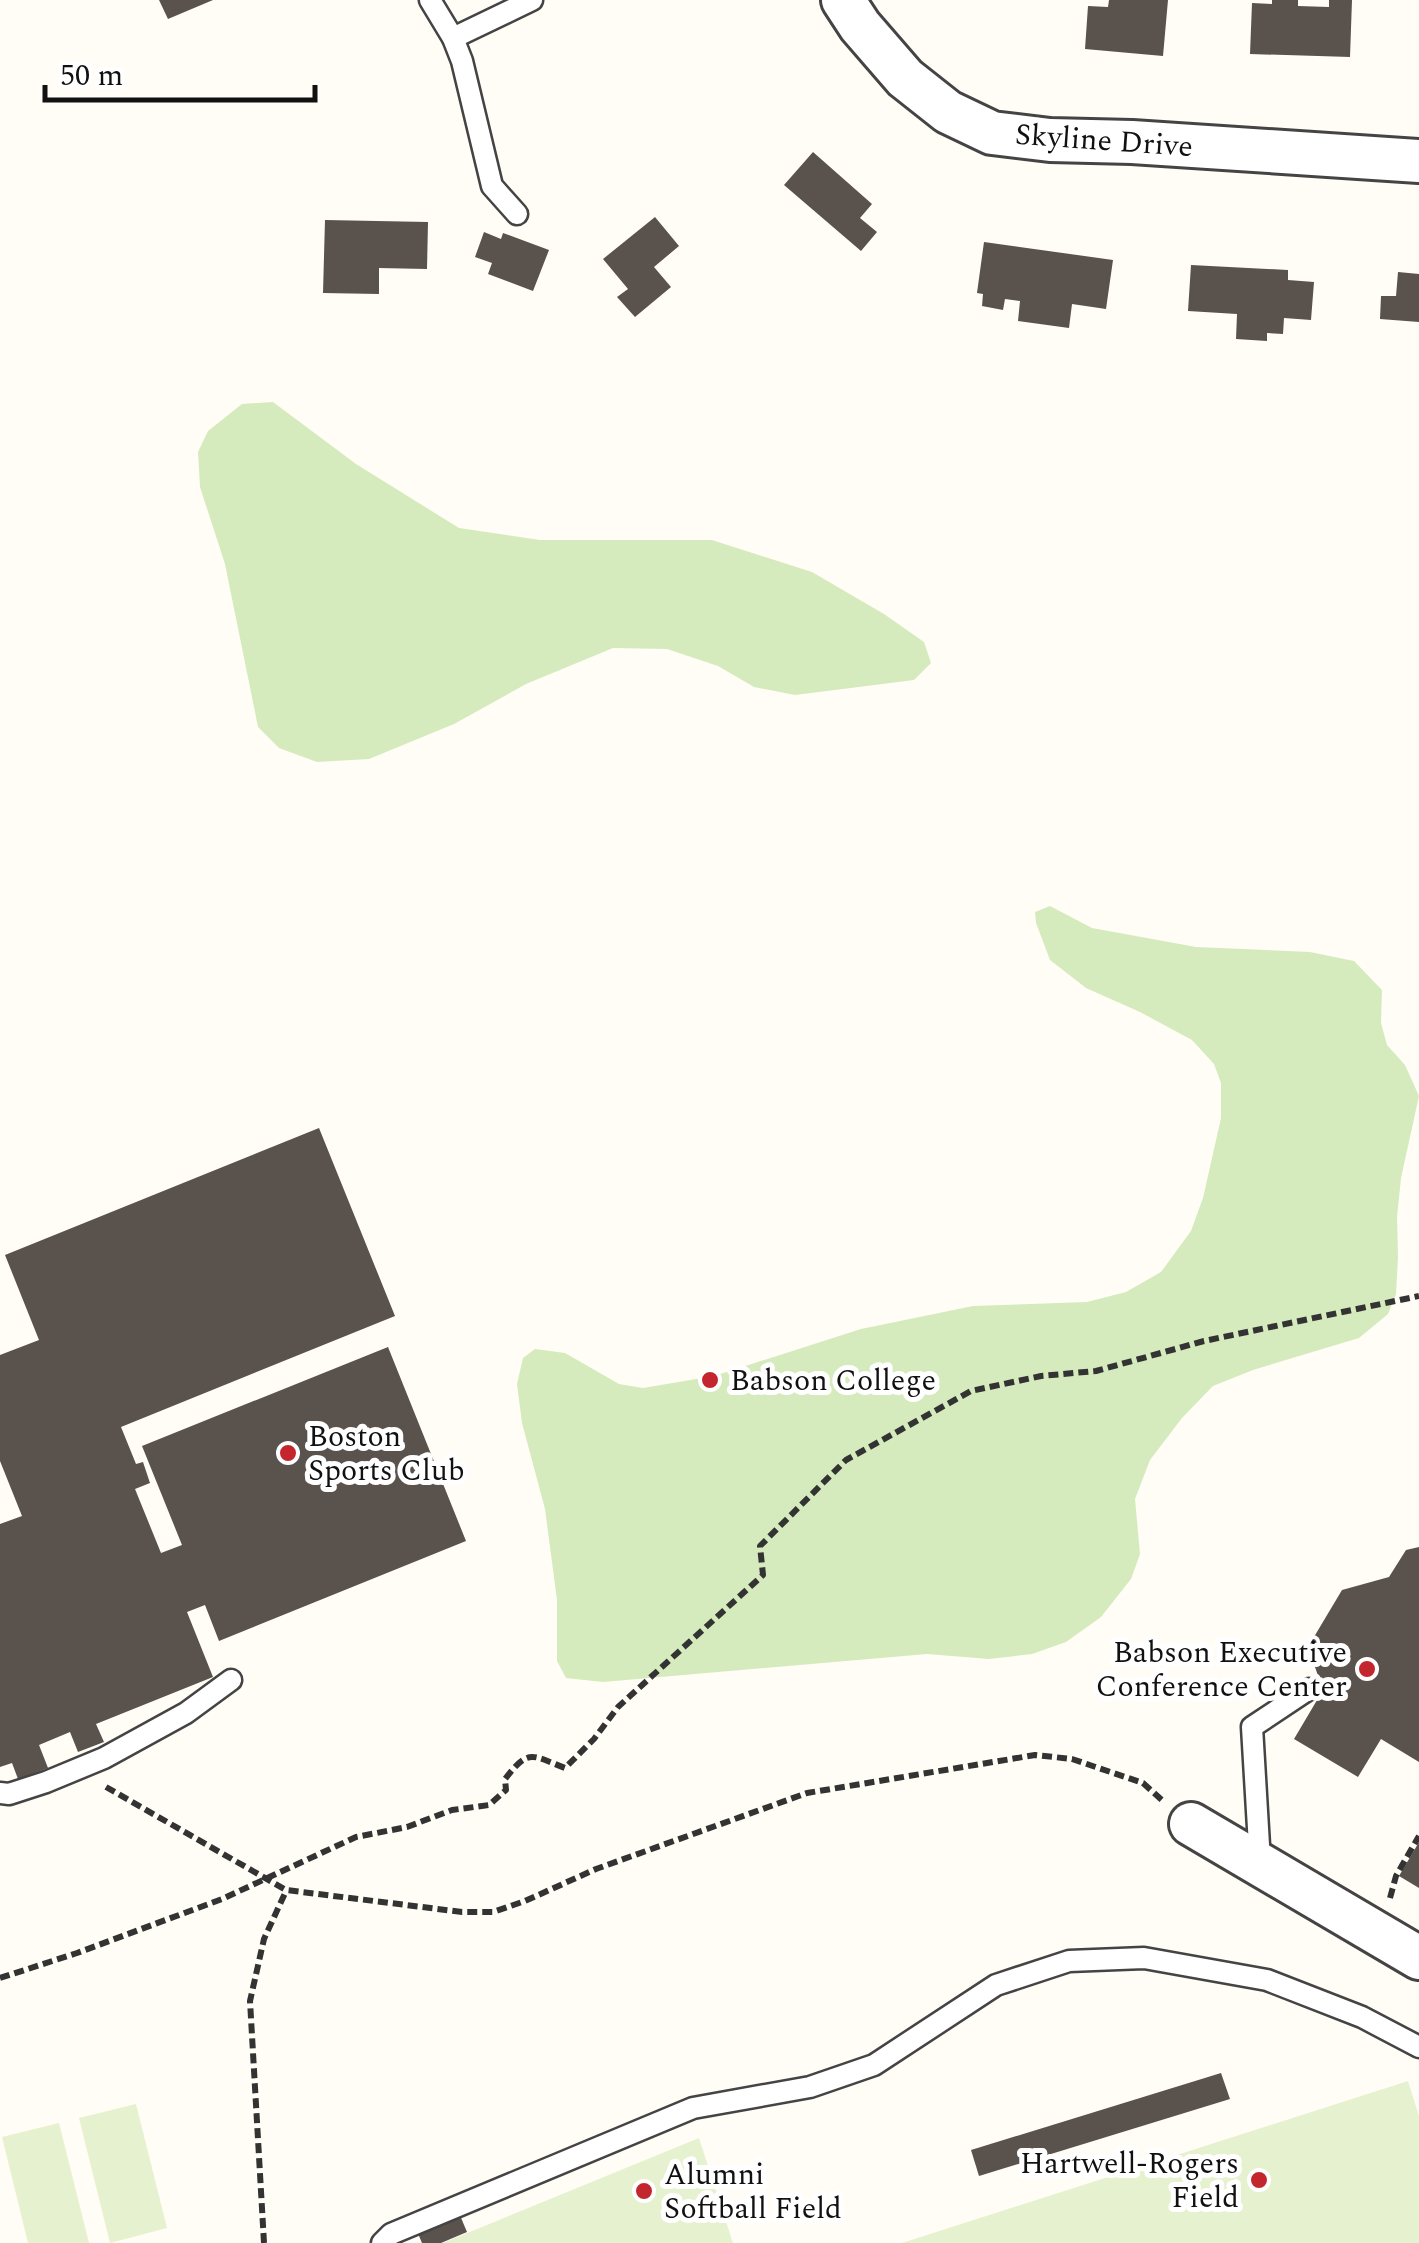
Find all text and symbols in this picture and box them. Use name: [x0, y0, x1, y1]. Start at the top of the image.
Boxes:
scale bar: [45, 40, 315, 102]
text: 50 m: [60, 53, 123, 99]
street label: Skyline Drive: [1013, 112, 1194, 170]
place label: Babson College: [730, 1358, 936, 1404]
marker: Babson College: [699, 1369, 721, 1391]
place label: Boston Sports Club: [308, 1414, 465, 1494]
marker: Boston Sports Club: [277, 1442, 299, 1464]
place label: Babson Executive Conference Center: [1096, 1630, 1347, 1710]
marker: Babson Executive Conference Center: [1356, 1658, 1378, 1680]
place label: Hartwell-Rogers Field: [1020, 2141, 1239, 2221]
place label: Alumni Softball Field: [664, 2152, 842, 2232]
marker: Hartwell-Rogers Field: [1248, 2169, 1270, 2191]
marker: Alumni Softball Field: [633, 2180, 655, 2202]

